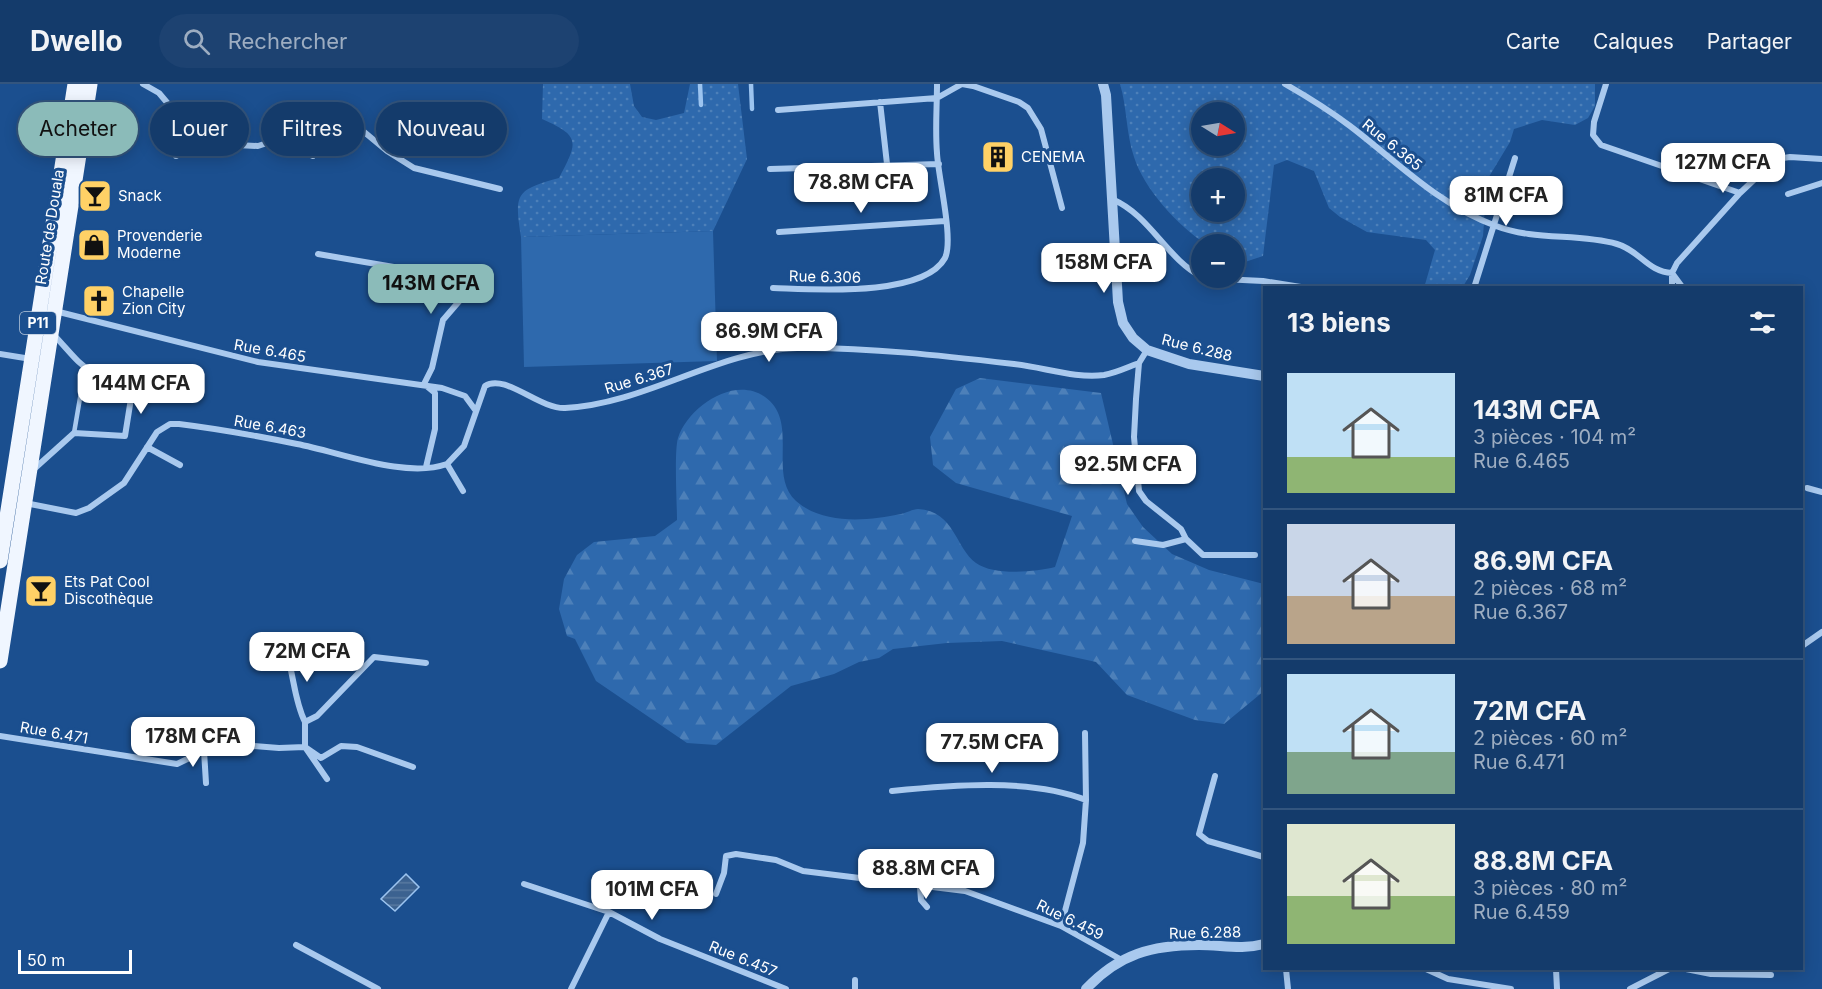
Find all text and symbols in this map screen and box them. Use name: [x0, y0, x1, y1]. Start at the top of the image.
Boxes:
search box: [159, 14, 579, 68]
text: Dwello: [30, 24, 123, 58]
icon: search: [180, 25, 213, 58]
text: Rechercher: [228, 28, 347, 54]
text: Carte: [1506, 29, 1560, 54]
text: Calques: [1593, 29, 1674, 54]
text: Partager: [1707, 29, 1792, 54]
chip: Acheter: [18, 102, 138, 156]
chip: Louer: [150, 102, 249, 156]
chip: Filtres: [261, 102, 364, 156]
chip: Nouveau: [376, 102, 507, 156]
north arrow: [1191, 102, 1245, 156]
map controls: [1191, 102, 1245, 288]
street label: Rue 6.365: [1358, 115, 1426, 175]
building icon: CENEMA: [980, 139, 1016, 175]
pin: 127M CFA: [1661, 143, 1785, 194]
place label: CENEMA: [1021, 147, 1085, 166]
text: 127M CFA: [1675, 150, 1771, 174]
pin: 78.8M CFA: [792, 163, 930, 214]
street label: Route de Douala: [31, 168, 68, 286]
button: +: [1191, 168, 1245, 222]
text: 78.8M CFA: [808, 170, 914, 194]
pin: 81M CFA: [1451, 176, 1561, 227]
bar icon: Snack: [77, 178, 113, 214]
text: 81M CFA: [1464, 183, 1548, 207]
place label: Snack: [118, 186, 162, 205]
place label: Provenderie Moderne: [117, 226, 203, 262]
shop icon: Provenderie Moderne: [76, 227, 112, 263]
button: −: [1191, 234, 1245, 288]
pin: 158M CFA: [1042, 243, 1166, 294]
text: 158M CFA: [1055, 250, 1153, 274]
pin: 143M CFA: [369, 264, 493, 315]
street label: Rue 6.306: [789, 266, 861, 287]
text: 143M CFA: [382, 271, 480, 295]
place label: Chapelle Zion City: [122, 282, 186, 318]
church icon: Chapelle Zion City: [81, 283, 117, 319]
icon: filters: [1746, 306, 1779, 339]
text: 13 biens: [1287, 307, 1391, 338]
road number: P11: [20, 312, 56, 334]
pin: 86.9M CFA: [700, 312, 838, 363]
text: 86.9M CFA: [715, 319, 823, 343]
street label: Rue 6.288: [1160, 330, 1235, 365]
street label: Rue 6.465: [233, 335, 308, 366]
street label: Rue 6.367: [602, 359, 676, 398]
pin: 144M CFA: [79, 364, 203, 415]
text: 144M CFA: [92, 371, 190, 395]
text: 143M CFA: [1473, 394, 1601, 425]
icon: home: [1335, 397, 1407, 469]
street label: Rue 6.463: [233, 411, 308, 442]
text: 3 pièces · 104 m²: [1473, 425, 1636, 449]
pin: 92.5M CFA: [1059, 445, 1197, 496]
text: Rue 6.465: [1473, 449, 1570, 473]
text: 92.5M CFA: [1074, 452, 1182, 476]
text: 86.9M CFA: [1473, 545, 1613, 576]
icon: home: [1335, 548, 1407, 620]
place label: Ets Pat Cool Discothèque: [64, 572, 153, 608]
bar icon: Ets Pat Cool Discothèque: [23, 573, 59, 609]
text: 2 pièces · 68 m²: [1473, 576, 1627, 600]
text: Rue 6.367: [1473, 600, 1568, 624]
pin: 72M CFA: [252, 632, 362, 683]
text: 72M CFA: [263, 639, 351, 663]
text: 72M CFA: [1473, 695, 1586, 726]
icon: home: [1335, 698, 1407, 770]
street label: Rue 6.471: [19, 717, 90, 748]
pin: 178M CFA: [131, 717, 255, 768]
pin: 77.5M CFA: [923, 723, 1061, 774]
text: 178M CFA: [145, 724, 241, 748]
text: 2 pièces · 60 m²: [1473, 726, 1627, 750]
text: 77.5M CFA: [940, 730, 1044, 754]
text: Rue 6.471: [1473, 750, 1565, 774]
text: 88.8M CFA: [1473, 845, 1613, 876]
icon: home: [1335, 848, 1407, 920]
pin: 88.8M CFA: [857, 849, 995, 900]
text: 88.8M CFA: [872, 856, 980, 880]
pin: 101M CFA: [590, 870, 714, 921]
text: 3 pièces · 80 m²: [1473, 876, 1627, 900]
text: 101M CFA: [605, 877, 699, 901]
street label: Rue 6.459: [1033, 895, 1107, 944]
text: Rue 6.459: [1473, 900, 1570, 924]
street label: Rue 6.288: [1169, 922, 1241, 943]
street label: Rue 6.457: [706, 936, 780, 981]
scale bar: [18, 947, 132, 974]
text: 50 m: [27, 950, 65, 970]

